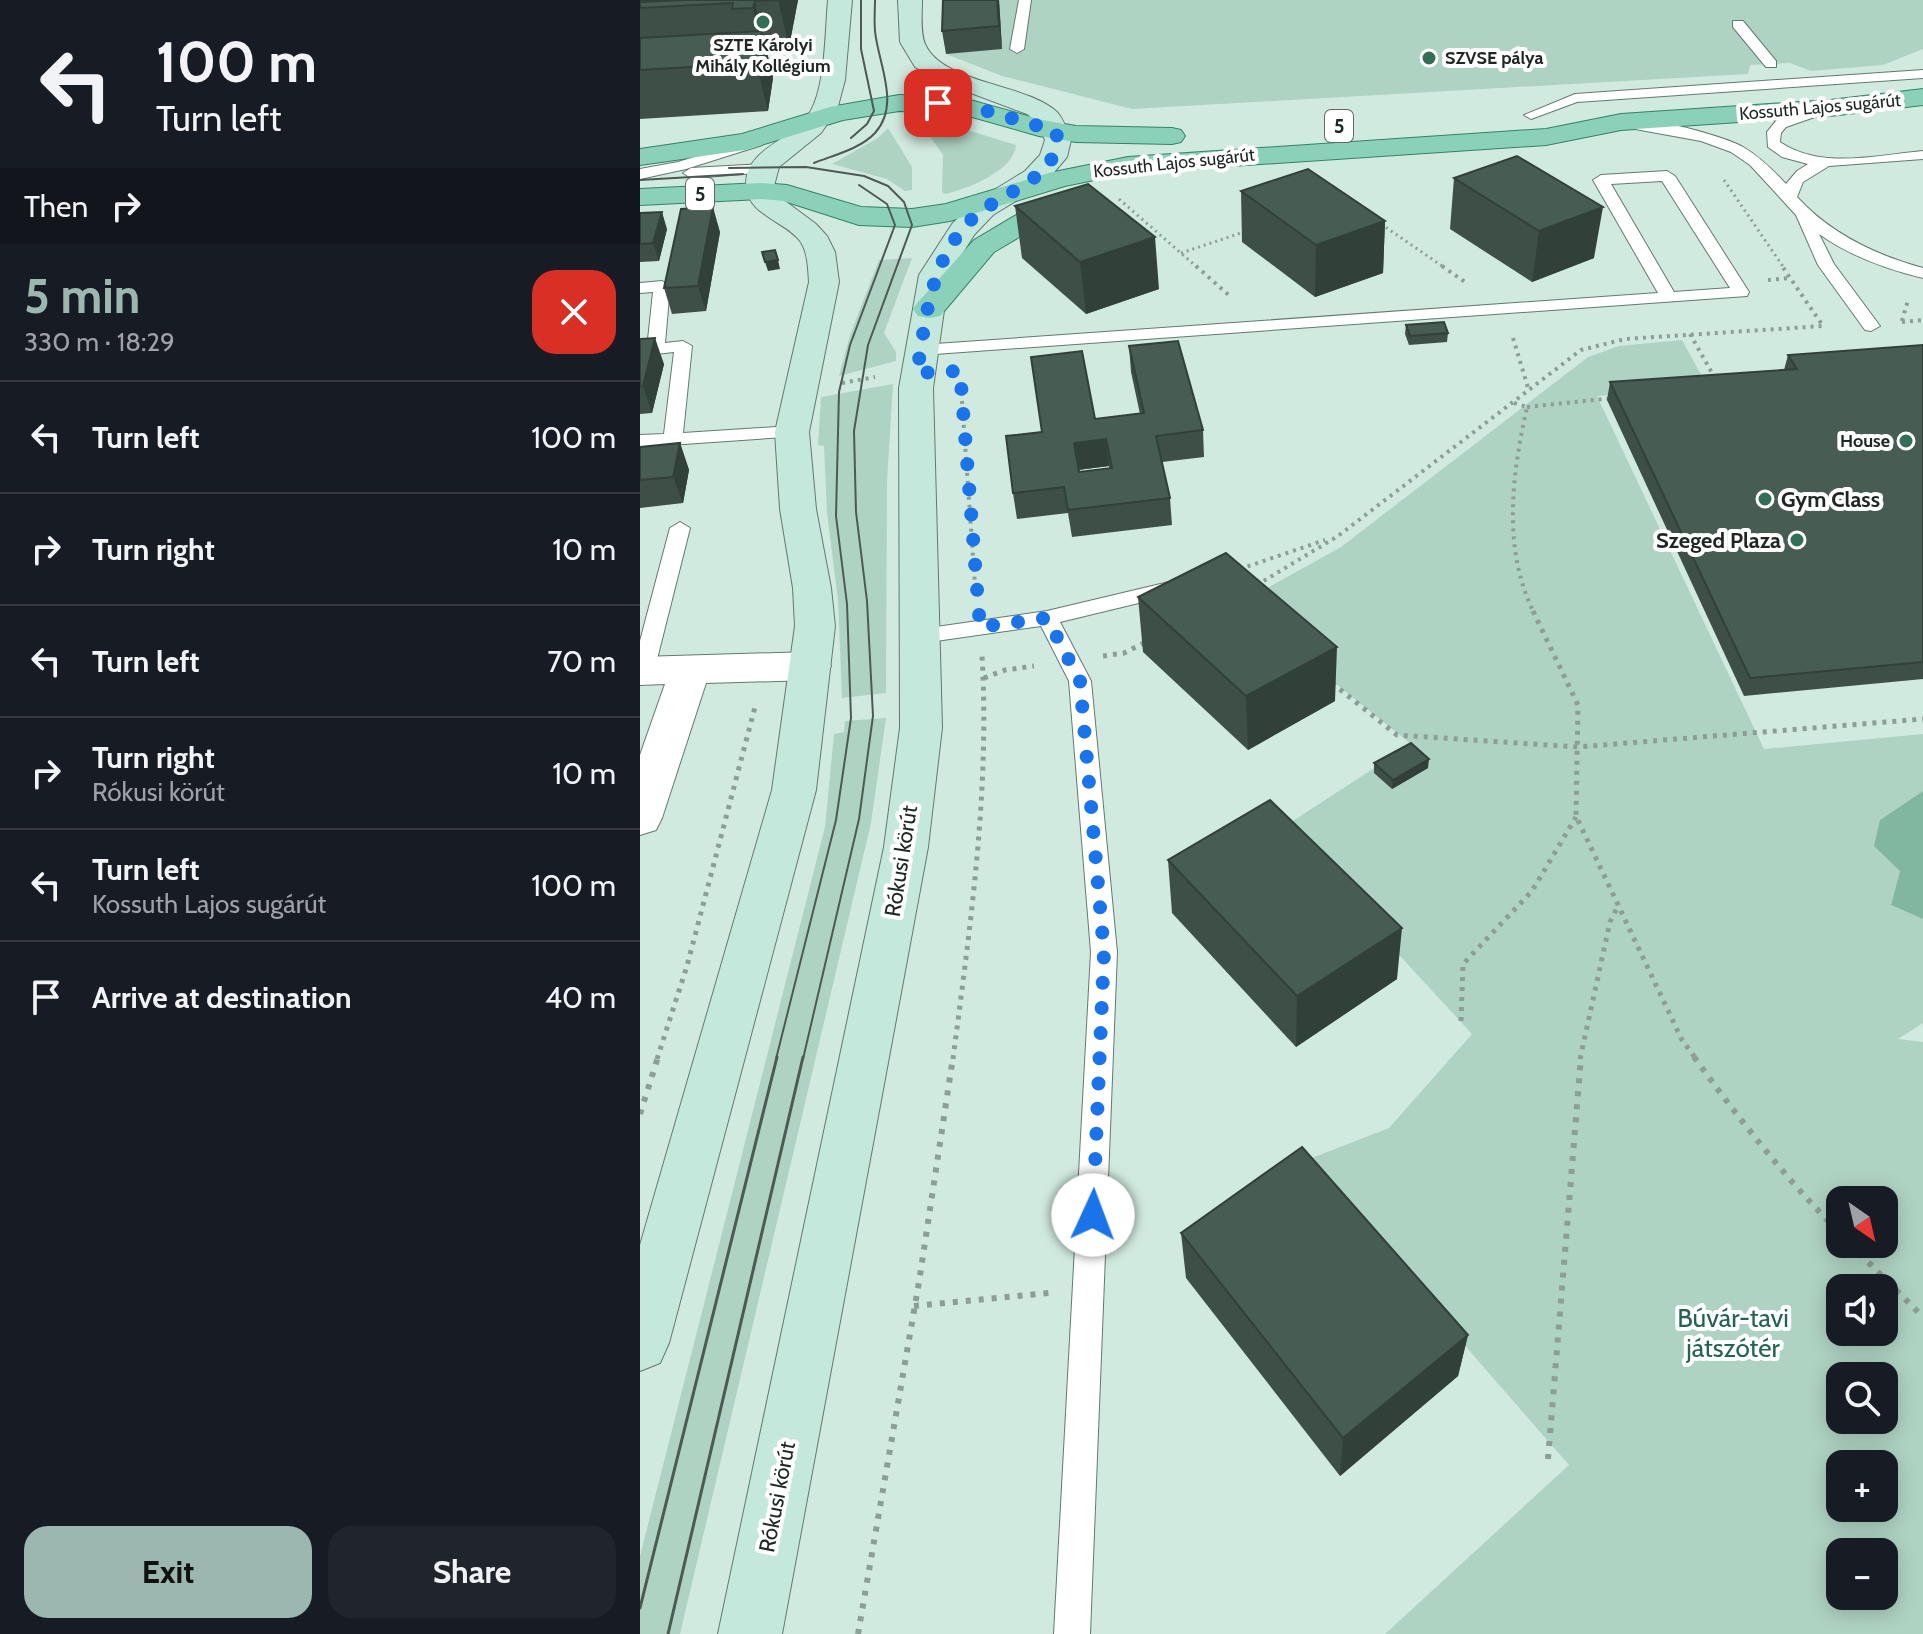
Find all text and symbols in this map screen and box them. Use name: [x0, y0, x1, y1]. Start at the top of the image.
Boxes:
marker: SZTE Károlyi Mihály Kollégium: [754, 13, 772, 31]
text: 100 m: [156, 28, 317, 96]
icon: left: [24, 32, 128, 136]
place label: SZTE Károlyi Mihály Kollégium: [695, 34, 831, 77]
place label: SZVSE pálya: [1445, 47, 1544, 69]
marker: SZVSE pálya: [1420, 49, 1438, 67]
pin: [904, 69, 972, 137]
icon: arrive: [916, 81, 960, 125]
street label: Kossuth Lajos sugárút: [1738, 89, 1902, 125]
text: Turn left: [156, 96, 281, 140]
road number: 5: [1325, 110, 1353, 142]
street label: Kossuth Lajos sugárút: [1092, 144, 1256, 182]
road number: 5: [686, 178, 714, 210]
icon: right: [104, 184, 148, 228]
text: Then: [24, 188, 88, 225]
text: 5 min: [24, 267, 140, 325]
button: close: [532, 270, 616, 354]
text: 330 m · 18:29: [24, 326, 175, 358]
icon: left: [24, 415, 68, 459]
text: Turn left: [92, 419, 200, 456]
text: 100 m: [531, 419, 616, 456]
place label: House: [1840, 430, 1890, 452]
marker: House: [1897, 432, 1915, 450]
place label: Gym Class: [1781, 486, 1880, 513]
marker: Gym Class: [1756, 490, 1774, 508]
icon: right: [24, 527, 68, 571]
place label: Szeged Plaza: [1656, 527, 1781, 554]
text: Turn right: [92, 531, 215, 568]
text: 10 m: [552, 531, 616, 568]
marker: Szeged Plaza: [1788, 531, 1806, 549]
icon: left: [24, 639, 68, 683]
text: Turn left: [92, 643, 200, 680]
text: 70 m: [547, 643, 616, 680]
text: Turn right: [92, 739, 215, 776]
icon: right: [24, 751, 68, 795]
text: 10 m: [552, 755, 616, 792]
text: Rókusi körút: [92, 776, 225, 808]
street label: Rókusi körút: [879, 803, 923, 919]
text: Turn left: [92, 851, 200, 888]
icon: left: [24, 863, 68, 907]
text: 100 m: [531, 867, 616, 904]
text: Kossuth Lajos sugárút: [92, 888, 326, 920]
icon: arrive: [24, 975, 68, 1019]
text: Arrive at destination: [92, 979, 352, 1016]
text: 40 m: [545, 979, 616, 1016]
position arrow: [1051, 1173, 1135, 1257]
north arrow: [1826, 1186, 1898, 1258]
map controls: [1826, 1186, 1898, 1610]
button: sound: [1826, 1274, 1898, 1346]
park label: Búvár-tavi játszótér: [1677, 1302, 1789, 1364]
button: search: [1826, 1362, 1898, 1434]
street label: Rókusi körút: [753, 1439, 801, 1555]
button: +: [1826, 1450, 1898, 1522]
button: Exit: [24, 1526, 312, 1618]
button: Share: [328, 1526, 616, 1618]
button: −: [1826, 1538, 1898, 1610]

